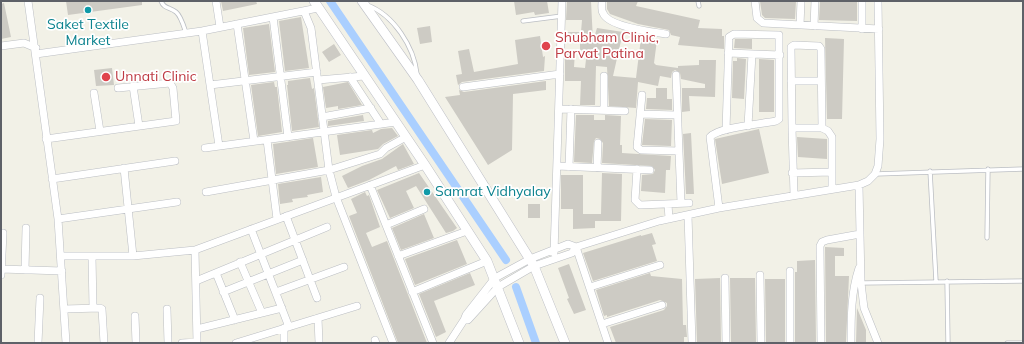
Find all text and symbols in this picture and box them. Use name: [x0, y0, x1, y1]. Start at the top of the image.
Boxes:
marker: Saket Textile Market: [83, 5, 93, 15]
place label: Saket Textile Market: [47, 17, 129, 50]
place label: Shubham Clinic, Parvat Patina: [555, 30, 659, 62]
marker: Shubham Clinic, Parvat Patina: [540, 40, 552, 52]
place label: Unnati Clinic: [115, 69, 197, 85]
marker: Unnati Clinic: [100, 71, 112, 83]
place label: Samrat Vidhyalay: [435, 184, 551, 200]
marker: Samrat Vidhyalay: [422, 187, 432, 197]

